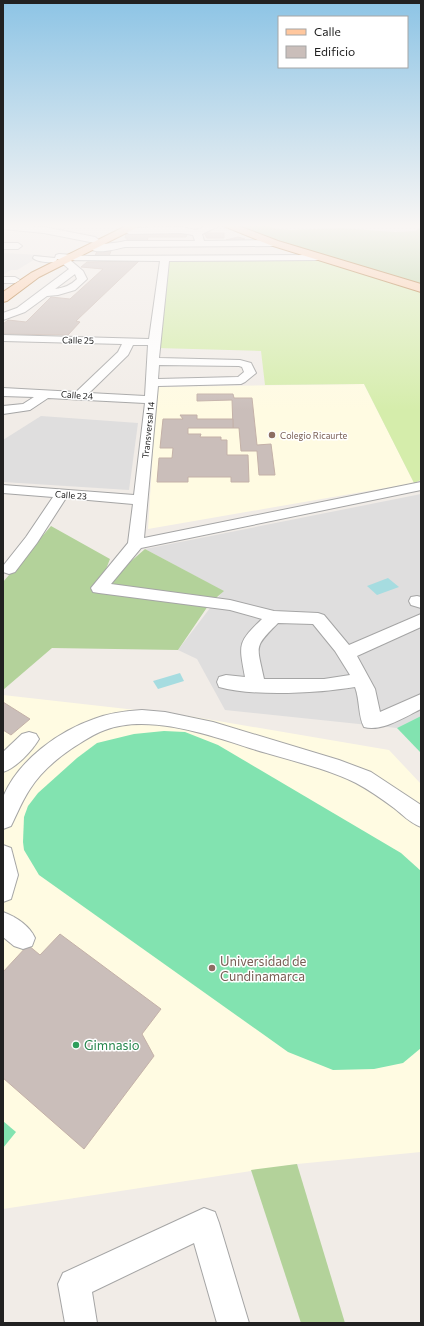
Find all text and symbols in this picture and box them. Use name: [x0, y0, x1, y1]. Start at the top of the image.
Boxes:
legend: [278, 16, 408, 68]
text: Calle: [314, 24, 341, 38]
text: Edificio: [314, 44, 355, 58]
street label: Calle 25: [62, 334, 94, 346]
street label: Calle 24: [61, 388, 94, 402]
street label: Transversal 14: [140, 400, 157, 459]
marker: Colegio Ricaurte: [267, 430, 277, 440]
place label: Colegio Ricaurte: [280, 430, 348, 441]
street label: Calle 23: [55, 488, 87, 502]
place label: Universidad de Cundinamarca: [220, 953, 307, 984]
marker: Universidad de Cundinamarca: [207, 963, 217, 973]
place label: Gimnasio: [84, 1037, 140, 1053]
marker: Gimnasio: [71, 1040, 81, 1050]

